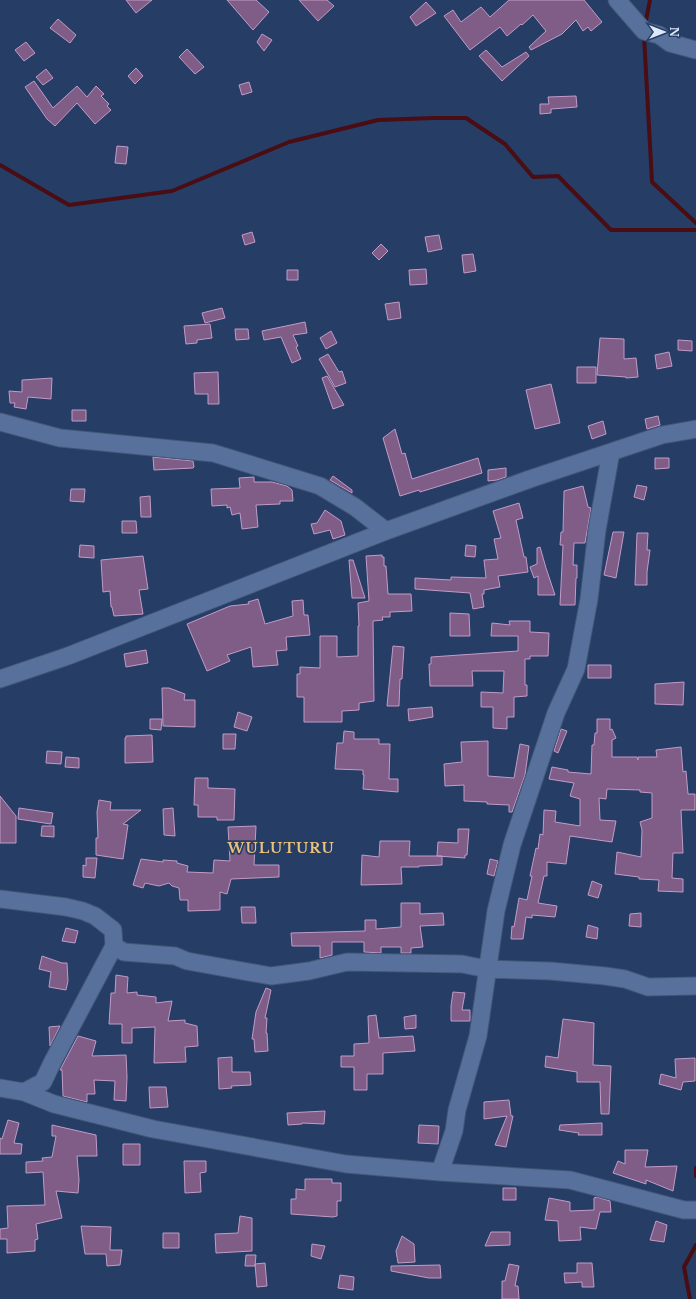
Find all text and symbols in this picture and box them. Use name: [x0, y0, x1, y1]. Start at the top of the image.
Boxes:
north arrow: [644, 12, 684, 52]
text: N: [667, 27, 681, 38]
district label: WULUTURU: [226, 839, 335, 857]

